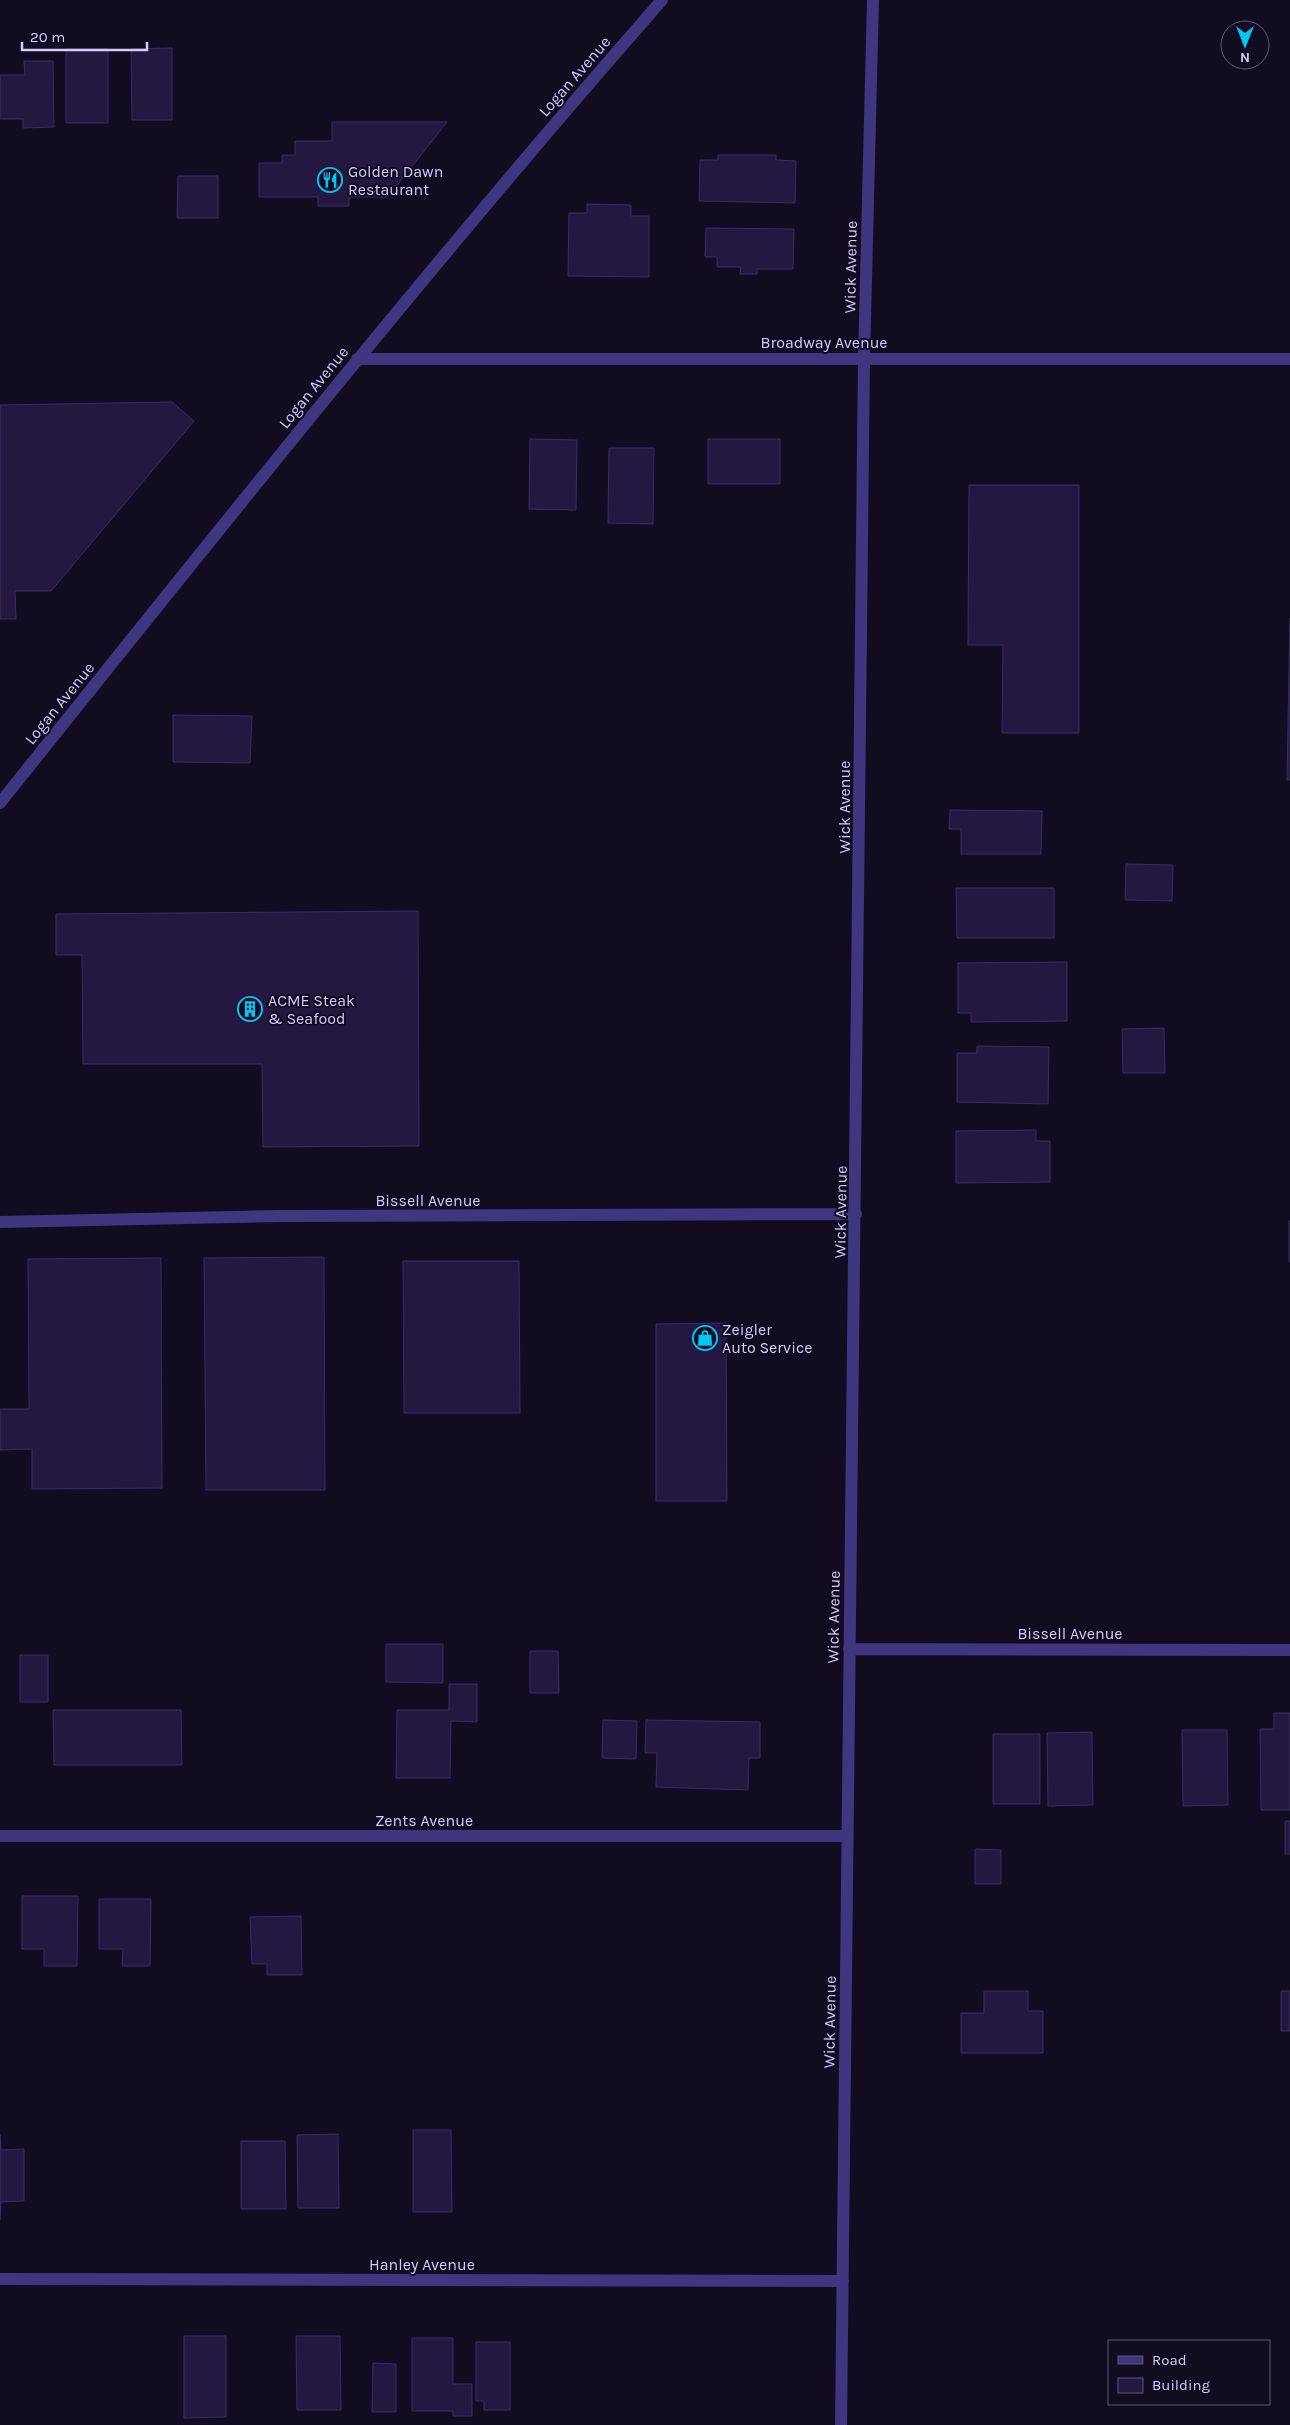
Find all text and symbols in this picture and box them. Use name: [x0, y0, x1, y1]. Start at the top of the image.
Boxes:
scale bar: [22, 20, 148, 52]
north arrow: [1220, 20, 1270, 70]
text: 20 m: [30, 28, 65, 46]
street label: Logan Avenue: [534, 32, 614, 120]
text: N: [1240, 49, 1250, 66]
place label: Golden Dawn Restaurant: [348, 162, 443, 199]
restaurant icon: Golden Dawn Restaurant: [317, 167, 343, 193]
street label: Wick Avenue: [840, 220, 861, 314]
street label: Broadway Avenue: [760, 333, 888, 352]
street label: Logan Avenue: [274, 342, 352, 432]
street label: Logan Avenue: [20, 658, 98, 748]
street label: Wick Avenue: [835, 761, 854, 853]
place label: ACME Steak & Seafood: [268, 991, 355, 1028]
building icon: ACME Steak & Seafood: [237, 996, 263, 1022]
street label: Wick Avenue: [830, 1165, 851, 1259]
street label: Bissell Avenue: [375, 1191, 481, 1210]
place label: Zeigler Auto Service: [722, 1320, 812, 1357]
shop icon: Zeigler Auto Service: [692, 1325, 718, 1351]
street label: Wick Avenue: [823, 1570, 844, 1664]
street label: Bissell Avenue: [1017, 1624, 1123, 1643]
street label: Zents Avenue: [375, 1811, 473, 1830]
street label: Wick Avenue: [819, 1975, 840, 2069]
street label: Hanley Avenue: [369, 2255, 475, 2274]
legend: [1108, 2340, 1270, 2405]
text: Road: [1152, 2351, 1187, 2369]
text: Building: [1152, 2376, 1210, 2394]

